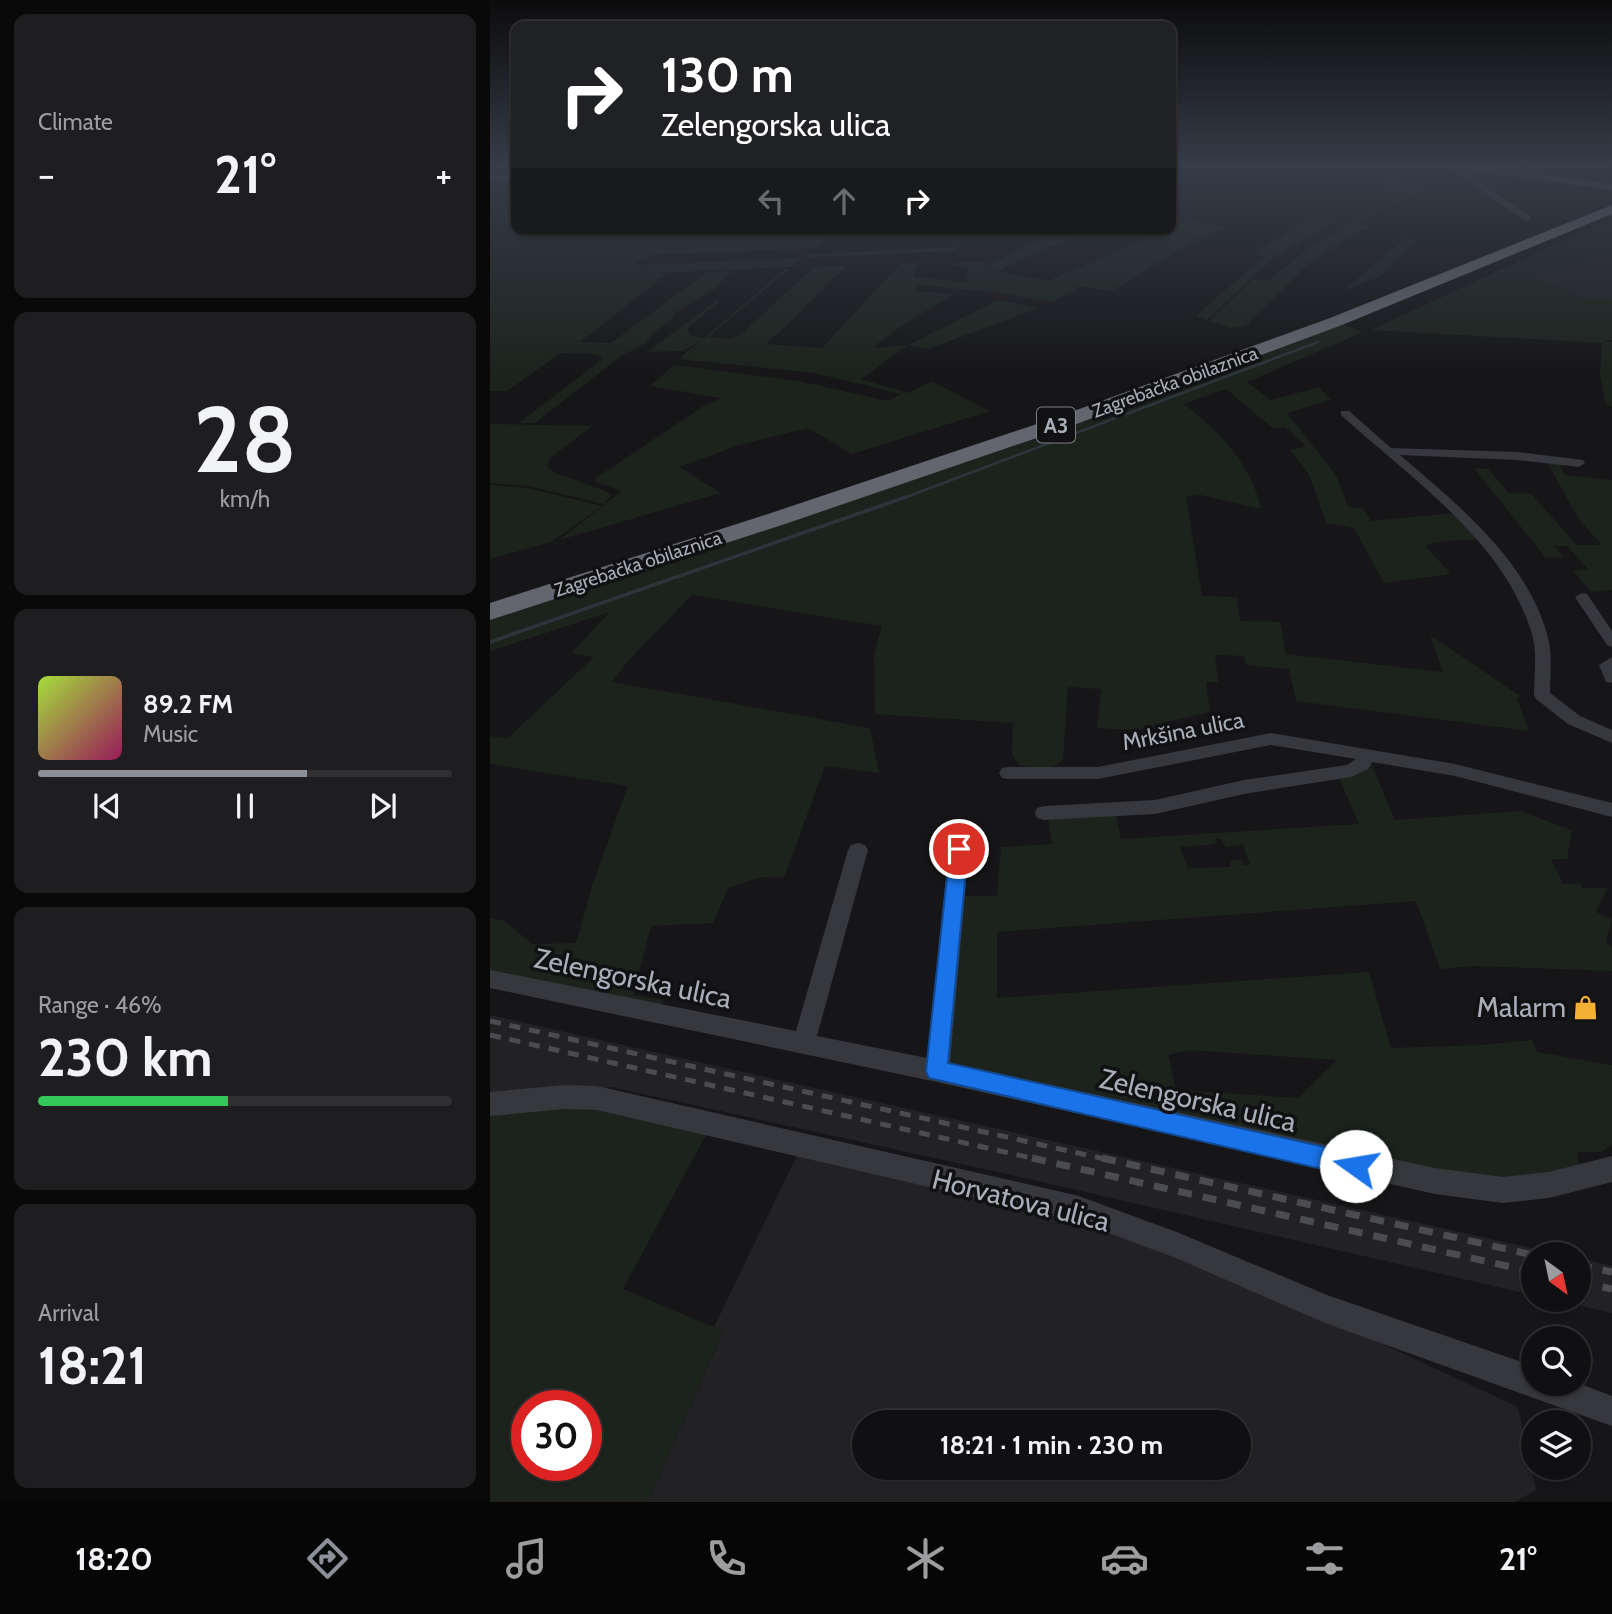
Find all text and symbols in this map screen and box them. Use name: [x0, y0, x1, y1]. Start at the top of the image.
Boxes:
text: 130 m: [661, 45, 794, 104]
icon: right: [546, 49, 637, 140]
text: Zelengorska ulica: [661, 105, 890, 144]
text: Climate: [38, 108, 113, 136]
text: 21°: [214, 143, 276, 206]
text: −: [38, 151, 55, 198]
text: +: [435, 151, 452, 198]
icon: left: [752, 182, 790, 220]
icon: ahead: [825, 182, 863, 220]
icon: right: [898, 182, 936, 220]
street label: Zagrebačka obilaznica: [1089, 341, 1261, 423]
text: 28: [193, 384, 297, 495]
road number: A3: [1037, 408, 1075, 442]
text: km/h: [220, 485, 270, 513]
street label: Zagrebačka obilaznica: [552, 526, 724, 602]
text: 89.2 FM: [143, 688, 233, 720]
street label: Mrkšina ulica: [1120, 705, 1246, 757]
text: Music: [143, 720, 198, 748]
icon: previous: [88, 787, 126, 825]
icon: pause: [226, 787, 264, 825]
icon: next: [364, 787, 402, 825]
pin: [929, 819, 989, 879]
icon: arrive: [940, 830, 978, 868]
street label: Zelengorska ulica: [531, 941, 735, 1016]
place label: Malarm: [1477, 990, 1566, 1024]
text: Range · 46%: [38, 991, 162, 1019]
shop icon: Malarm: [1572, 993, 1600, 1021]
text: 230 km: [38, 1026, 212, 1089]
street label: Zelengorska ulica: [1096, 1061, 1300, 1139]
position arrow: [1319, 1129, 1393, 1203]
street label: Horvatova ulica: [929, 1162, 1114, 1239]
north arrow: [1521, 1242, 1591, 1312]
map controls: [1521, 1242, 1591, 1480]
text: Arrival: [38, 1299, 99, 1327]
button: search: [1521, 1326, 1591, 1396]
text: 18:21: [38, 1334, 147, 1397]
speed limit sign: 30: [511, 1390, 602, 1481]
button: layers: [1521, 1410, 1591, 1480]
text: 18:21 · 1 min · 230 m: [940, 1429, 1163, 1461]
icon: directions: [303, 1534, 352, 1583]
icon: music: [502, 1534, 551, 1583]
icon: phone: [702, 1534, 751, 1583]
icon: climate: [901, 1534, 950, 1583]
icon: car: [1100, 1534, 1149, 1583]
icon: filters: [1300, 1534, 1349, 1583]
text: 18:20: [75, 1539, 153, 1578]
text: 21°: [1499, 1539, 1537, 1578]

